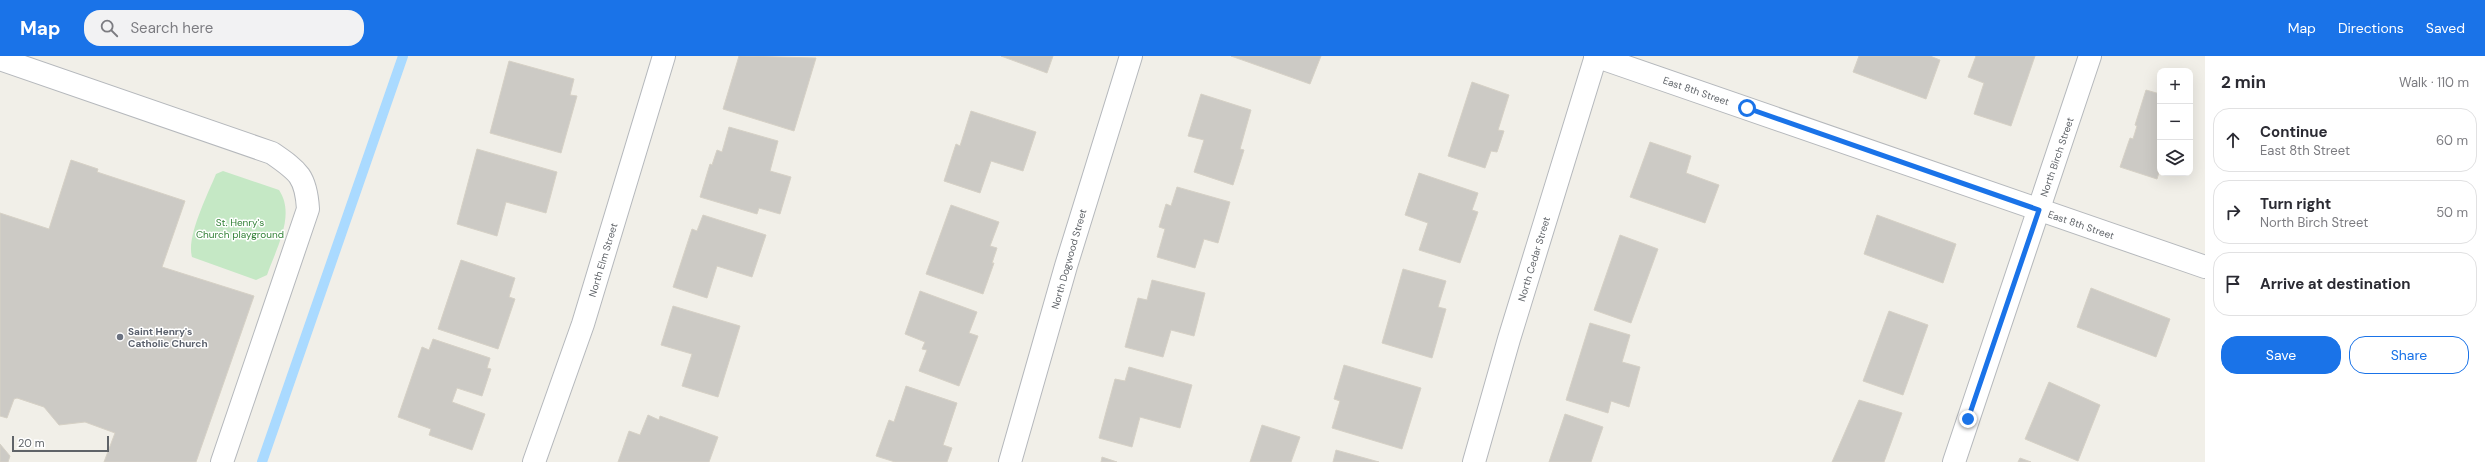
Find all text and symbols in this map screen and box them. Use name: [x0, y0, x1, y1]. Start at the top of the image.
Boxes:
search box: [84, 10, 364, 46]
text: Map: [20, 16, 60, 41]
icon: search: [98, 17, 120, 39]
text: Search here: [130, 18, 213, 38]
text: Map: [2288, 19, 2316, 37]
text: Directions: [2338, 19, 2404, 37]
text: Saved: [2426, 19, 2465, 37]
map controls: [2157, 68, 2193, 176]
button: +: [2157, 68, 2193, 104]
text: 2 min: [2221, 71, 2266, 93]
street label: East 8th Street: [1661, 74, 1731, 108]
text: Walk · 110 m: [2399, 74, 2469, 91]
route start: [1738, 99, 1756, 117]
button: −: [2157, 104, 2193, 140]
street label: North Birch Street: [2037, 115, 2077, 198]
text: Continue: [2260, 122, 2328, 142]
icon: ahead: [2222, 129, 2244, 151]
text: 60 m: [2436, 132, 2468, 149]
button: layers: [2157, 140, 2193, 176]
text: East 8th Street: [2260, 142, 2350, 159]
text: Turn right: [2260, 194, 2331, 214]
icon: right: [2222, 201, 2244, 223]
text: 50 m: [2436, 204, 2468, 221]
street label: North Dogwood Street: [1048, 207, 1090, 311]
street label: East 8th Street: [2046, 208, 2116, 242]
text: North Birch Street: [2260, 214, 2368, 231]
street label: North Cedar Street: [1515, 215, 1553, 303]
park label: St. Henry's Church playground: [196, 216, 284, 241]
street label: North Elm Street: [586, 221, 620, 299]
icon: arrive: [2222, 273, 2244, 295]
text: Arrive at destination: [2260, 274, 2411, 294]
place label: Saint Henry's Catholic Church: [128, 325, 208, 350]
marker: Saint Henry's Catholic Church: [115, 332, 125, 342]
button: Save: [2221, 336, 2341, 374]
button: Share: [2349, 336, 2469, 374]
route end: [1959, 410, 1977, 428]
scale bar: [12, 434, 109, 453]
text: 20 m: [18, 436, 44, 450]

